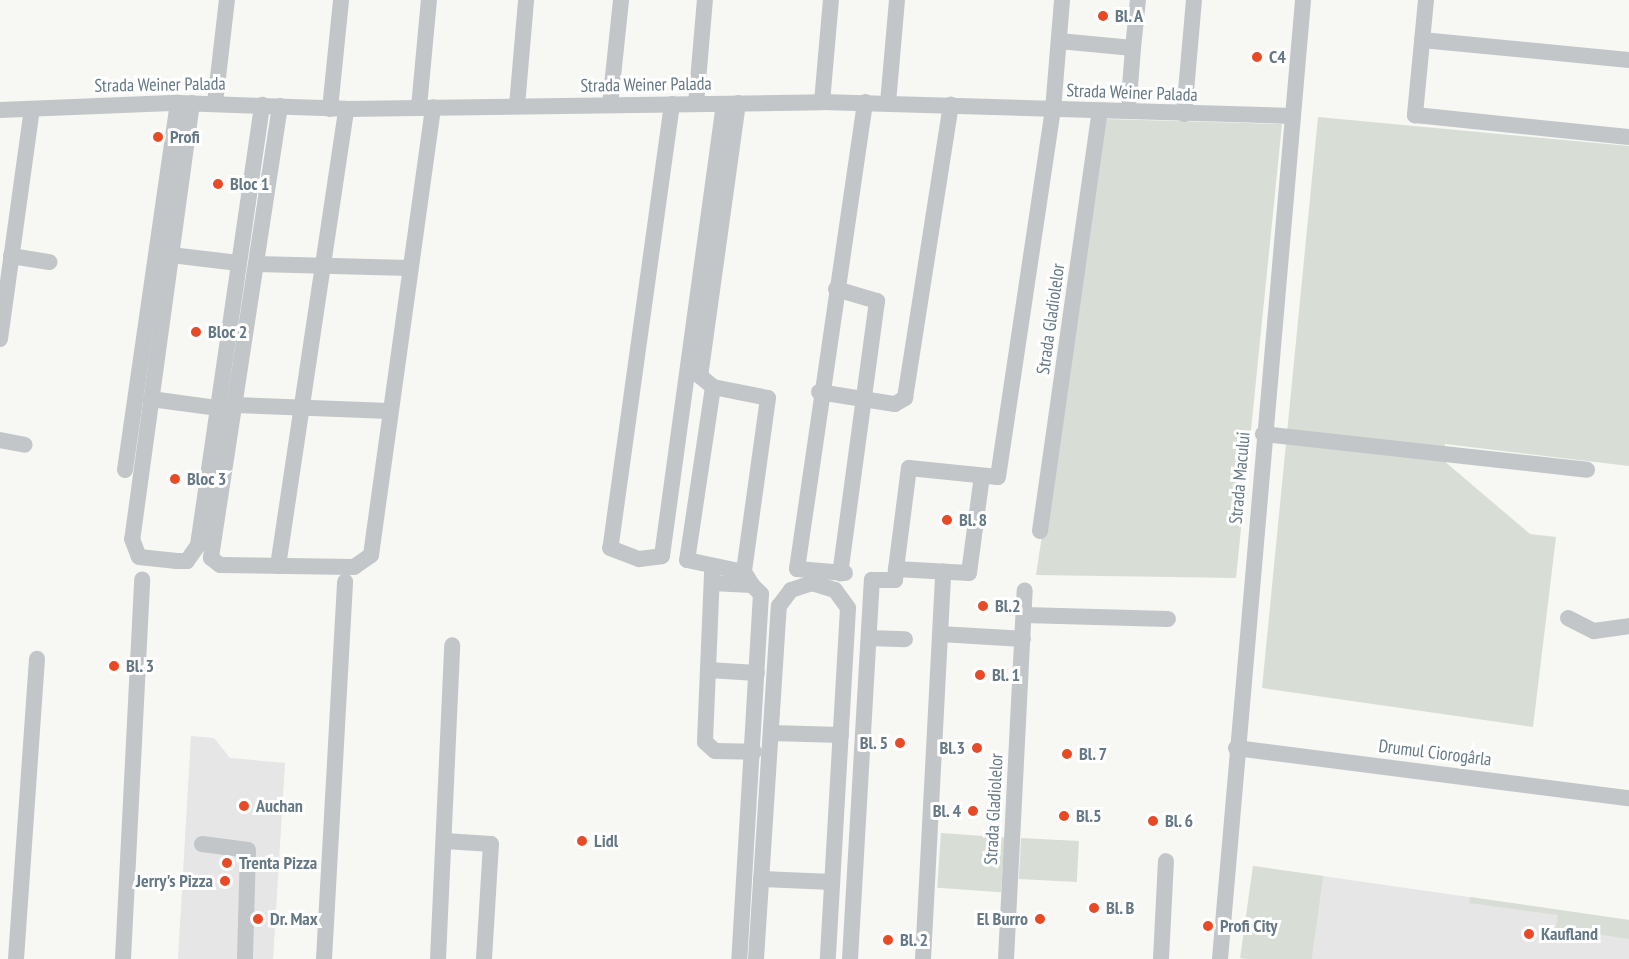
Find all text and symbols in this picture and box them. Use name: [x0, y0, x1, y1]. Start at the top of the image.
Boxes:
place label: Bl. A: [1115, 5, 1145, 27]
marker: Bl. A: [1096, 9, 1110, 23]
place label: C4: [1269, 46, 1286, 68]
marker: C4: [1250, 50, 1264, 64]
street label: Strada Weiner Palada: [94, 73, 226, 97]
street label: Strada Weiner Palada: [580, 73, 712, 97]
street label: Strada Weiner Palada: [1066, 80, 1198, 106]
place label: Profi: [170, 126, 200, 148]
marker: Profi: [151, 130, 165, 144]
place label: Bloc 1: [230, 173, 270, 195]
marker: Bloc 1: [211, 177, 225, 191]
street label: Strada Gladiolelor: [1033, 262, 1069, 376]
place label: Bloc 2: [208, 321, 248, 343]
marker: Bloc 2: [189, 325, 203, 339]
street label: Strada Macului: [1225, 431, 1255, 525]
place label: Bloc 3: [187, 468, 227, 490]
marker: Bloc 3: [168, 472, 182, 486]
place label: Bl. 8: [959, 509, 988, 531]
marker: Bl. 8: [940, 513, 954, 527]
place label: Bl.2: [995, 595, 1021, 617]
marker: Bl.2: [976, 599, 990, 613]
place label: Bl. 3: [126, 655, 155, 677]
marker: Bl. 3: [107, 659, 121, 673]
place label: Bl. 1: [992, 664, 1021, 686]
marker: Bl. 1: [973, 668, 987, 682]
place label: Bl. 5: [859, 732, 888, 754]
street label: Drumul Ciorogârla: [1377, 735, 1493, 771]
marker: Bl. 5: [893, 736, 907, 750]
place label: Bl.3: [939, 737, 965, 759]
marker: Bl.3: [970, 741, 984, 755]
place label: Bl. 7: [1079, 743, 1108, 765]
marker: Bl. 7: [1060, 747, 1074, 761]
street label: Strada Gladiolelor: [980, 753, 1008, 865]
place label: Auchan: [256, 795, 303, 817]
marker: Auchan: [237, 799, 251, 813]
place label: Bl. 4: [932, 800, 961, 822]
marker: Bl. 4: [966, 804, 980, 818]
place label: Bl.5: [1076, 805, 1102, 827]
marker: Bl.5: [1057, 809, 1071, 823]
place label: Bl. 6: [1165, 810, 1194, 832]
marker: Bl. 6: [1146, 814, 1160, 828]
place label: Lidl: [594, 830, 618, 852]
marker: Lidl: [575, 834, 589, 848]
place label: Trenta Pizza: [239, 852, 317, 874]
marker: Trenta Pizza: [220, 856, 234, 870]
place label: Jerry's Pizza: [136, 870, 213, 892]
marker: Jerry's Pizza: [218, 874, 232, 888]
place label: Bl. B: [1106, 897, 1136, 919]
marker: Bl. B: [1087, 901, 1101, 915]
place label: Dr. Max: [270, 908, 319, 930]
place label: El Burro: [977, 908, 1028, 930]
marker: Dr. Max: [251, 912, 265, 926]
marker: El Burro: [1033, 912, 1047, 926]
place label: Profi City: [1220, 915, 1278, 937]
marker: Profi City: [1201, 919, 1215, 933]
place label: Kaufland: [1541, 923, 1598, 945]
marker: Kaufland: [1522, 927, 1536, 941]
place label: Bl. 2: [900, 929, 929, 951]
marker: Bl. 2: [881, 933, 895, 947]

